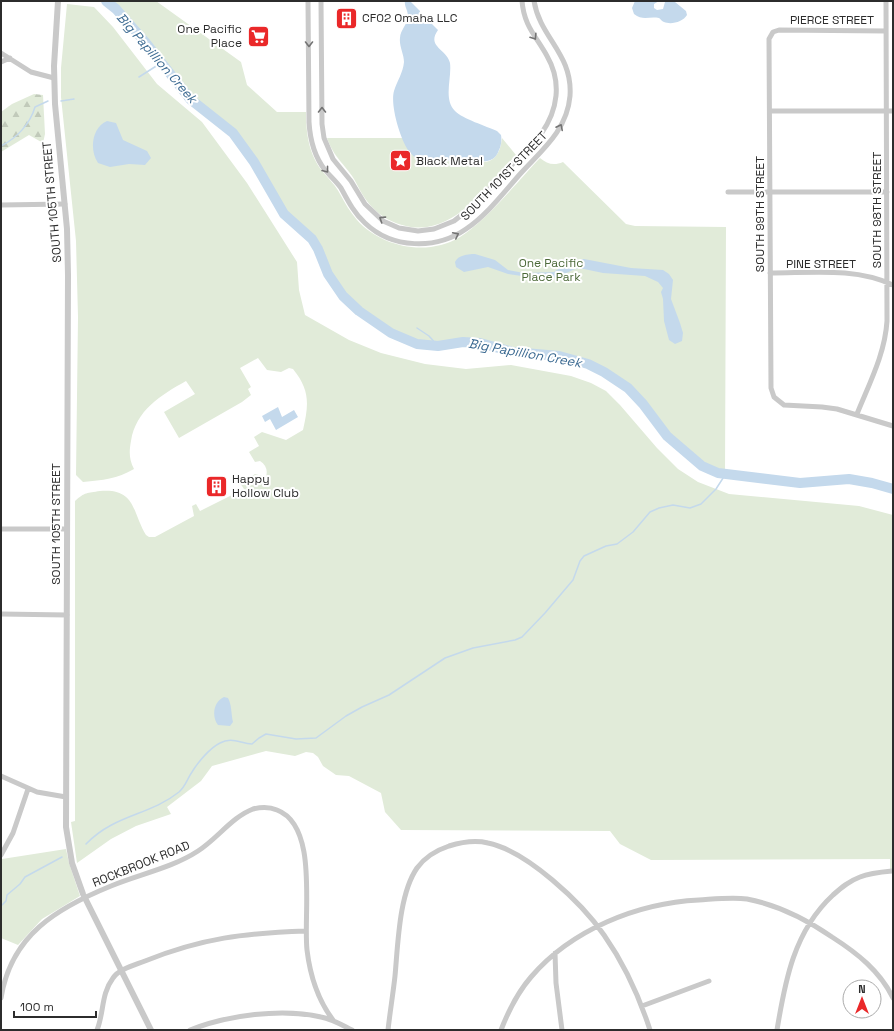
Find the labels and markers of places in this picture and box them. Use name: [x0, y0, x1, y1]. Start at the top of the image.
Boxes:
building icon: CF02 Omaha LLC: [334, 5, 360, 31]
place label: CF02 Omaha LLC: [362, 10, 458, 26]
place label: One Pacific Place: [177, 21, 242, 51]
supermarket icon: One Pacific Place: [245, 23, 271, 49]
place icon: Black Metal: [388, 148, 414, 174]
place label: Black Metal: [416, 153, 483, 169]
place label: Happy Hollow Club: [232, 471, 299, 501]
building icon: Happy Hollow Club: [204, 473, 230, 499]

